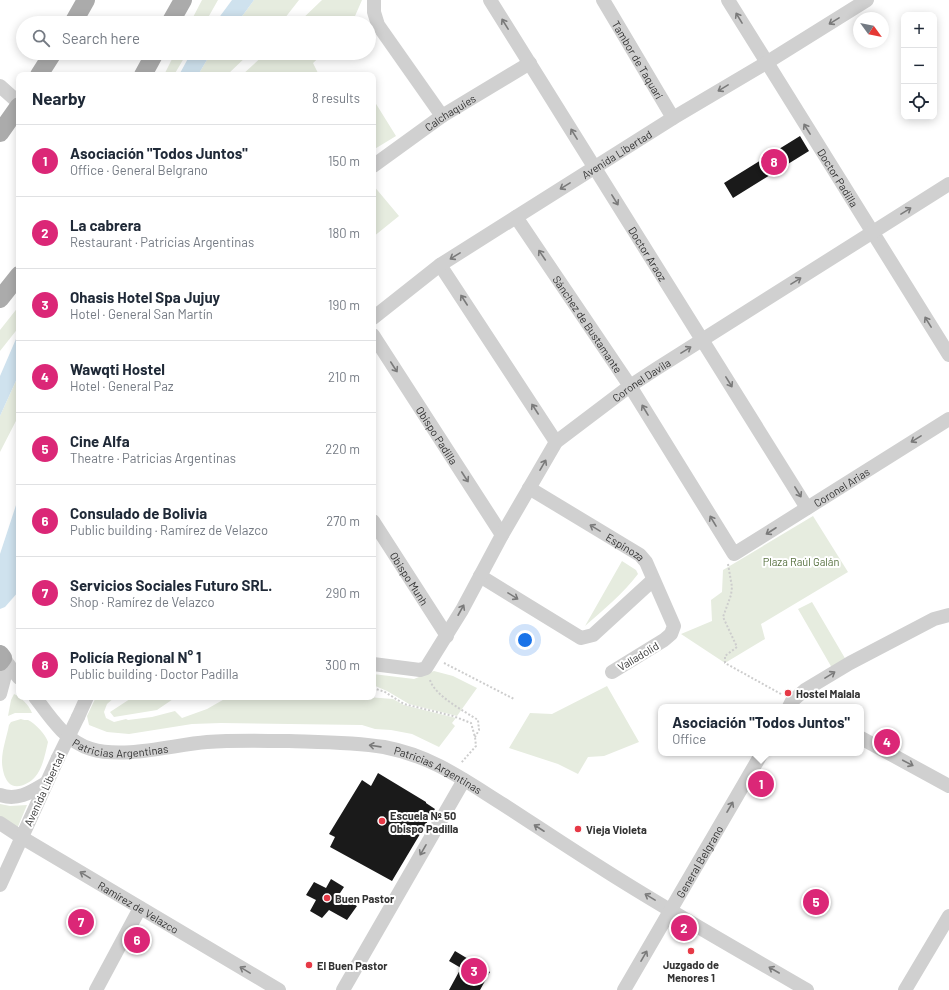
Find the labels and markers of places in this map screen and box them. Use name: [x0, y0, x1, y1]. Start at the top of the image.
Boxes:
pin: 8: [761, 147, 787, 177]
place label: Hostel Malala: [796, 687, 860, 700]
marker: Hostel Malala: [783, 688, 793, 698]
pin: 4: [874, 727, 900, 757]
pin: 1: [748, 769, 774, 799]
place label: Escuela Nº 50 Obispo Padilla: [390, 809, 459, 835]
marker: Escuela Nº 50 Obispo Padilla: [377, 816, 387, 826]
place label: Vieja Violeta: [586, 823, 647, 836]
marker: Vieja Violeta: [573, 824, 583, 834]
pin: 5: [803, 887, 829, 917]
place label: Buen Pastor: [335, 892, 395, 905]
marker: Buen Pastor: [322, 893, 332, 903]
pin: 7: [68, 907, 94, 937]
pin: 2: [671, 913, 697, 943]
pin: 6: [124, 925, 150, 955]
marker: Juzgado de Menores 1: [686, 946, 696, 956]
pin: 3: [461, 956, 487, 986]
place label: Juzgado de Menores 1: [663, 958, 719, 984]
place label: El Buen Pastor: [317, 959, 388, 972]
marker: El Buen Pastor: [304, 960, 314, 970]

